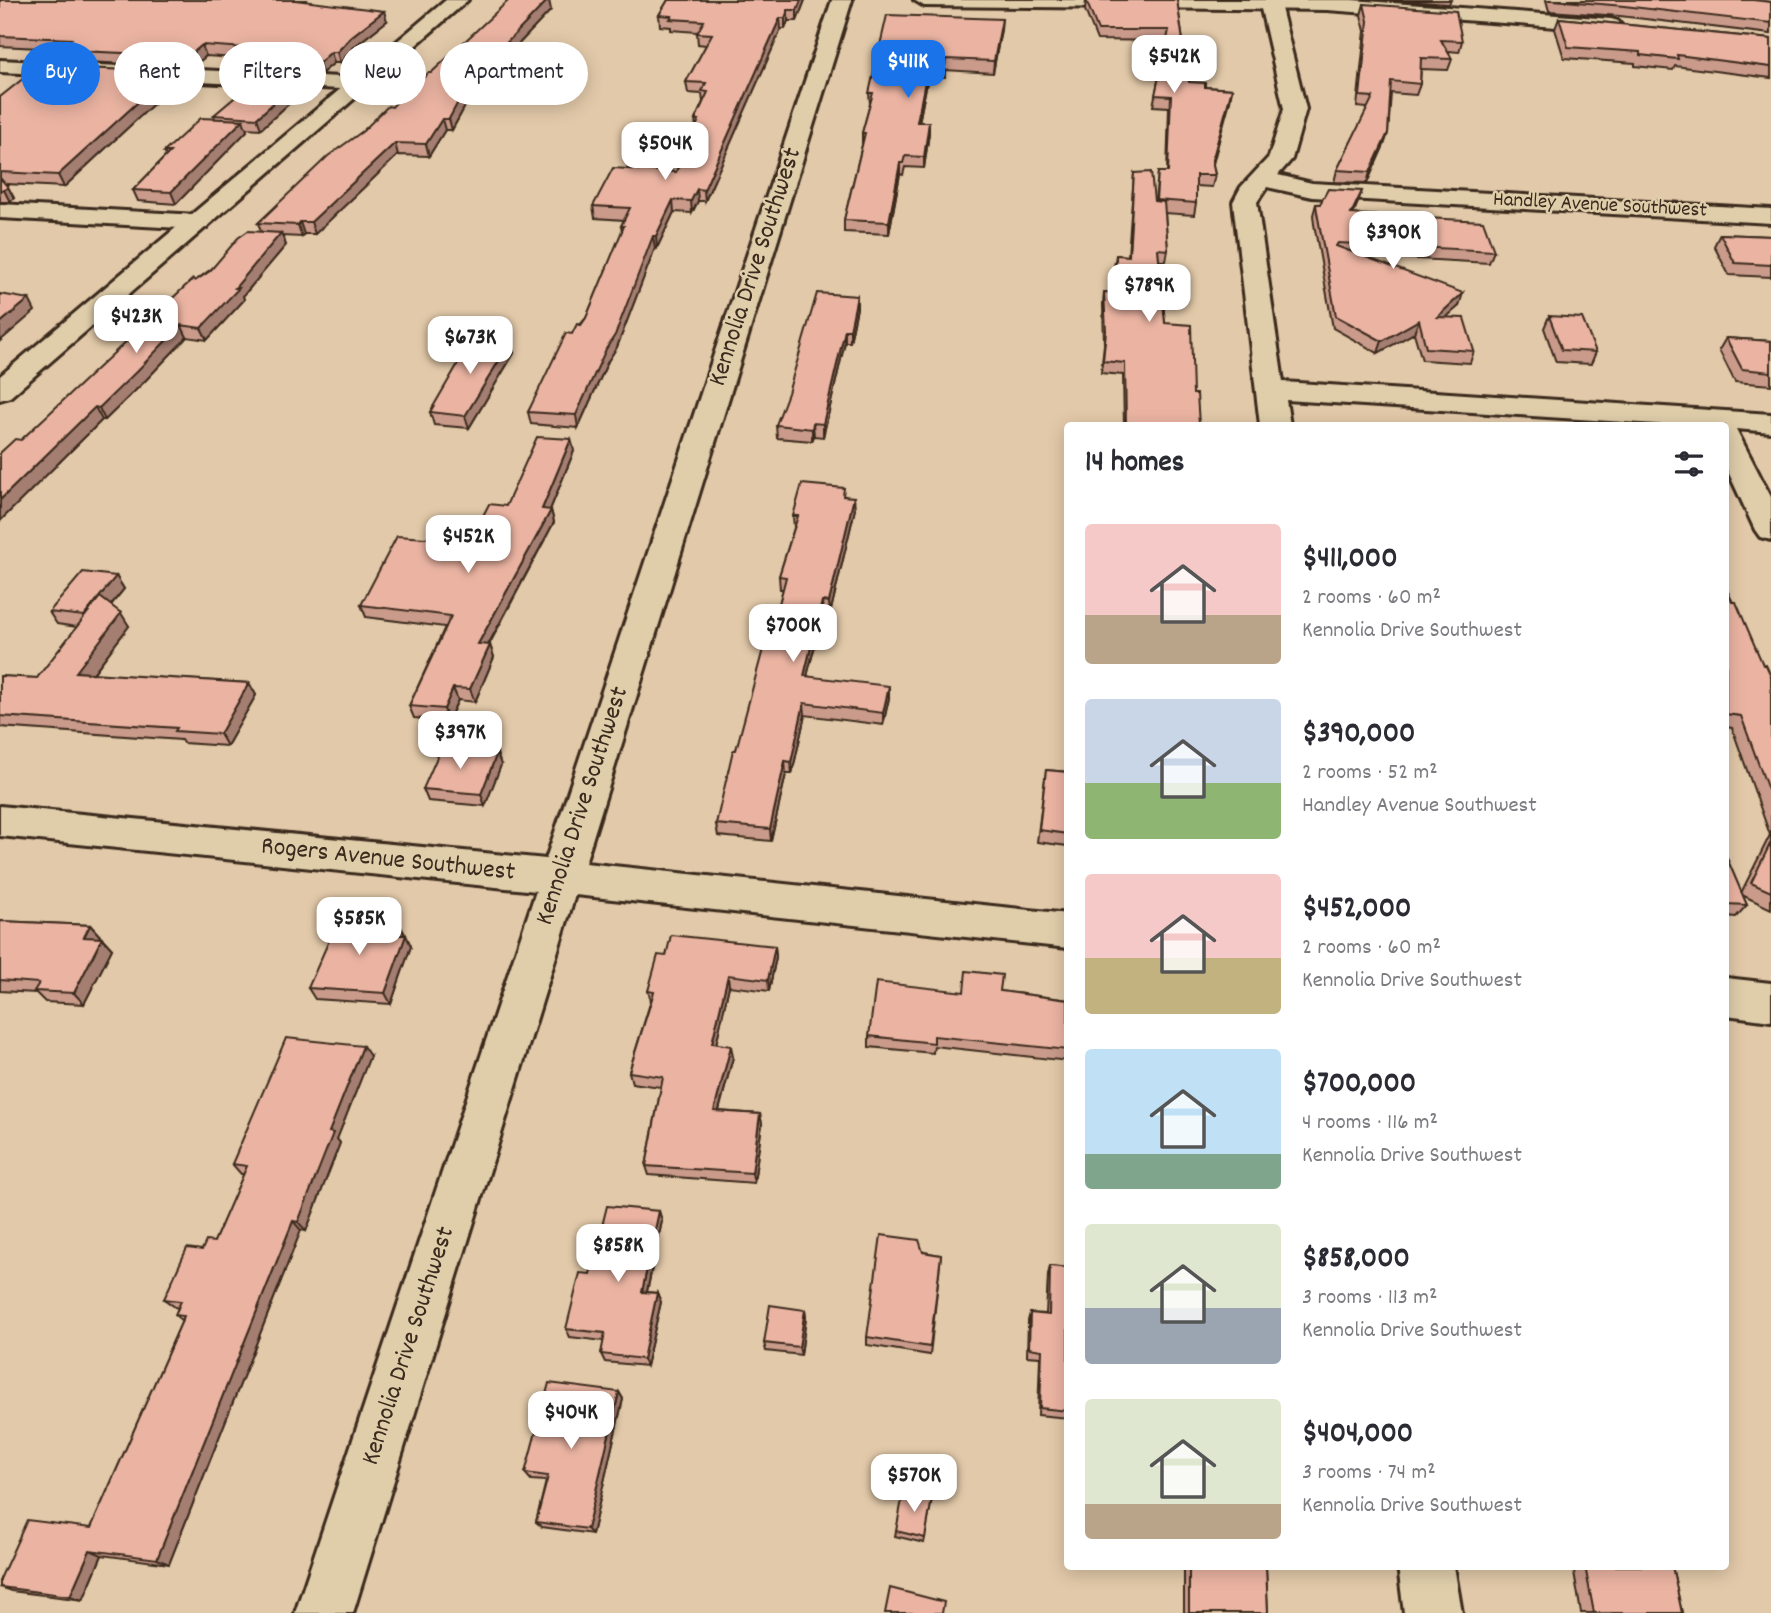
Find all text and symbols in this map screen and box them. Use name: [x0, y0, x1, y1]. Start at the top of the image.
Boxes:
pin: $542K: [1125, 36, 1223, 95]
pin: $411K: [859, 41, 957, 100]
text: $542K: [1148, 41, 1200, 74]
chip: Buy: [21, 42, 100, 105]
chip: Rent: [114, 42, 205, 105]
chip: Filters: [219, 42, 326, 105]
chip: New: [340, 42, 426, 105]
chip: Apartment: [440, 42, 588, 105]
text: $411K: [887, 46, 929, 79]
pin: $504K: [616, 122, 714, 182]
text: $504K: [637, 128, 693, 161]
street label: Kennolia Drive Southwest: [700, 143, 812, 391]
street label: Handley Avenue Southwest: [1492, 185, 1708, 227]
pin: $390K: [1344, 212, 1442, 271]
text: $390K: [1365, 217, 1421, 250]
pin: $789K: [1100, 264, 1198, 324]
text: $789K: [1124, 270, 1174, 303]
pin: $423K: [87, 296, 185, 355]
text: $423K: [110, 301, 162, 334]
pin: $673K: [421, 316, 519, 376]
text: $673K: [444, 322, 496, 355]
text: 14 homes: [1085, 443, 1184, 486]
icon: filters: [1670, 445, 1708, 483]
pin: $452K: [419, 516, 517, 575]
text: $452K: [442, 521, 494, 554]
text: $411,000: [1302, 539, 1398, 582]
icon: home: [1141, 552, 1225, 636]
text: 2 rooms · 60 m²: [1302, 582, 1441, 615]
pin: $700K: [744, 604, 842, 664]
text: $700K: [765, 610, 821, 643]
text: Kennolia Drive Southwest: [1302, 615, 1522, 648]
street label: Kennolia Drive Southwest: [527, 682, 639, 930]
pin: $397K: [411, 712, 509, 771]
text: $390,000: [1302, 714, 1415, 757]
text: $397K: [434, 717, 486, 750]
icon: home: [1141, 727, 1225, 811]
text: 2 rooms · 52 m²: [1302, 757, 1438, 790]
text: Handley Avenue Southwest: [1302, 790, 1537, 823]
street label: Rogers Avenue Southwest: [259, 828, 517, 892]
text: $452,000: [1302, 889, 1411, 932]
pin: $585K: [310, 898, 408, 957]
icon: home: [1141, 902, 1225, 986]
text: $585K: [333, 903, 385, 936]
text: 2 rooms · 60 m²: [1302, 932, 1441, 965]
text: Kennolia Drive Southwest: [1302, 965, 1522, 998]
text: $700,000: [1302, 1064, 1416, 1107]
icon: home: [1141, 1077, 1225, 1161]
text: 4 rooms · 116 m²: [1302, 1107, 1438, 1140]
text: Kennolia Drive Southwest: [1302, 1140, 1522, 1173]
street label: Kennolia Drive Southwest: [353, 1222, 465, 1470]
pin: $858K: [569, 1224, 667, 1284]
text: $858K: [592, 1230, 644, 1263]
text: $858,000: [1302, 1239, 1410, 1282]
icon: home: [1141, 1252, 1225, 1336]
text: 3 rooms · 113 m²: [1302, 1282, 1438, 1315]
text: Kennolia Drive Southwest: [1302, 1315, 1522, 1348]
pin: $404K: [522, 1392, 620, 1451]
text: $404K: [544, 1397, 598, 1430]
text: $404,000: [1302, 1414, 1413, 1457]
icon: home: [1141, 1427, 1225, 1511]
pin: $570K: [865, 1454, 963, 1514]
text: 3 rooms · 74 m²: [1302, 1457, 1436, 1490]
text: $570K: [887, 1460, 941, 1493]
text: Kennolia Drive Southwest: [1302, 1490, 1522, 1523]

